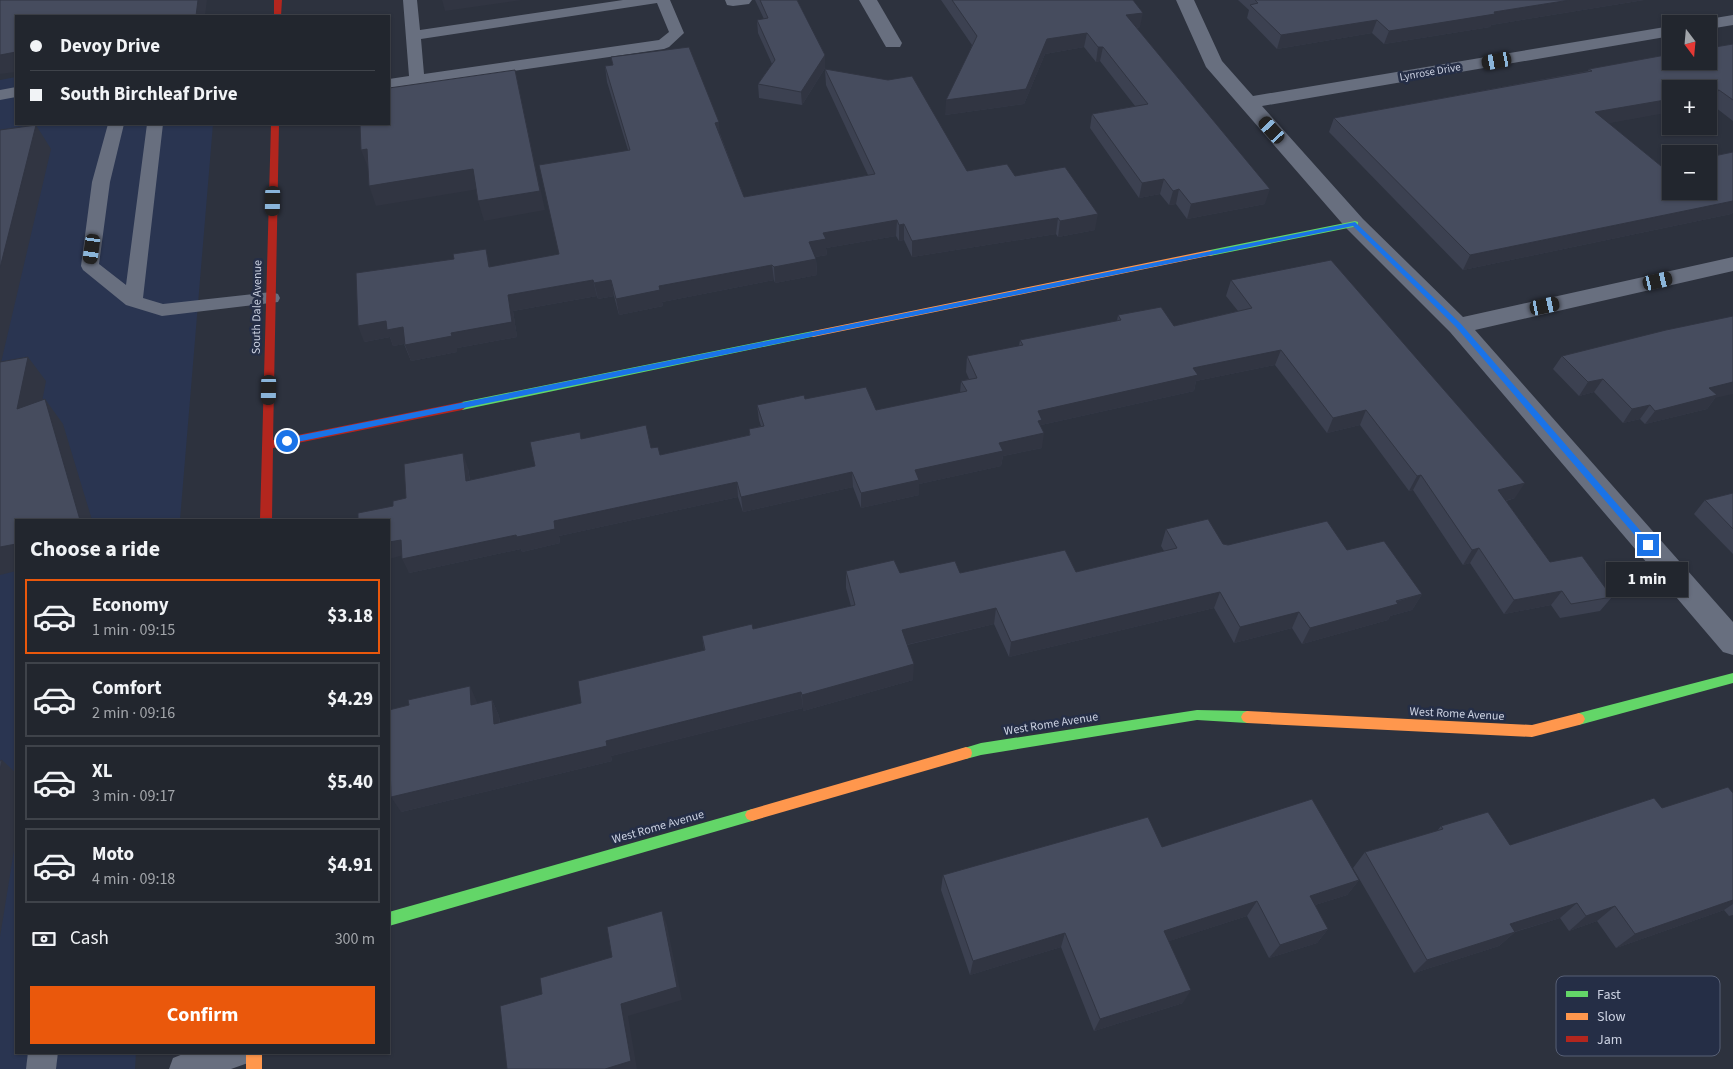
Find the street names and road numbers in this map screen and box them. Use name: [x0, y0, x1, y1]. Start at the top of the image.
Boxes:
street label: Lynrose Drive: [1398, 59, 1462, 85]
street label: South Dale Avenue: [248, 260, 266, 354]
street label: West Rome Avenue: [1409, 703, 1505, 725]
street label: West Rome Avenue: [1003, 708, 1099, 740]
street label: West Rome Avenue: [610, 806, 706, 848]

